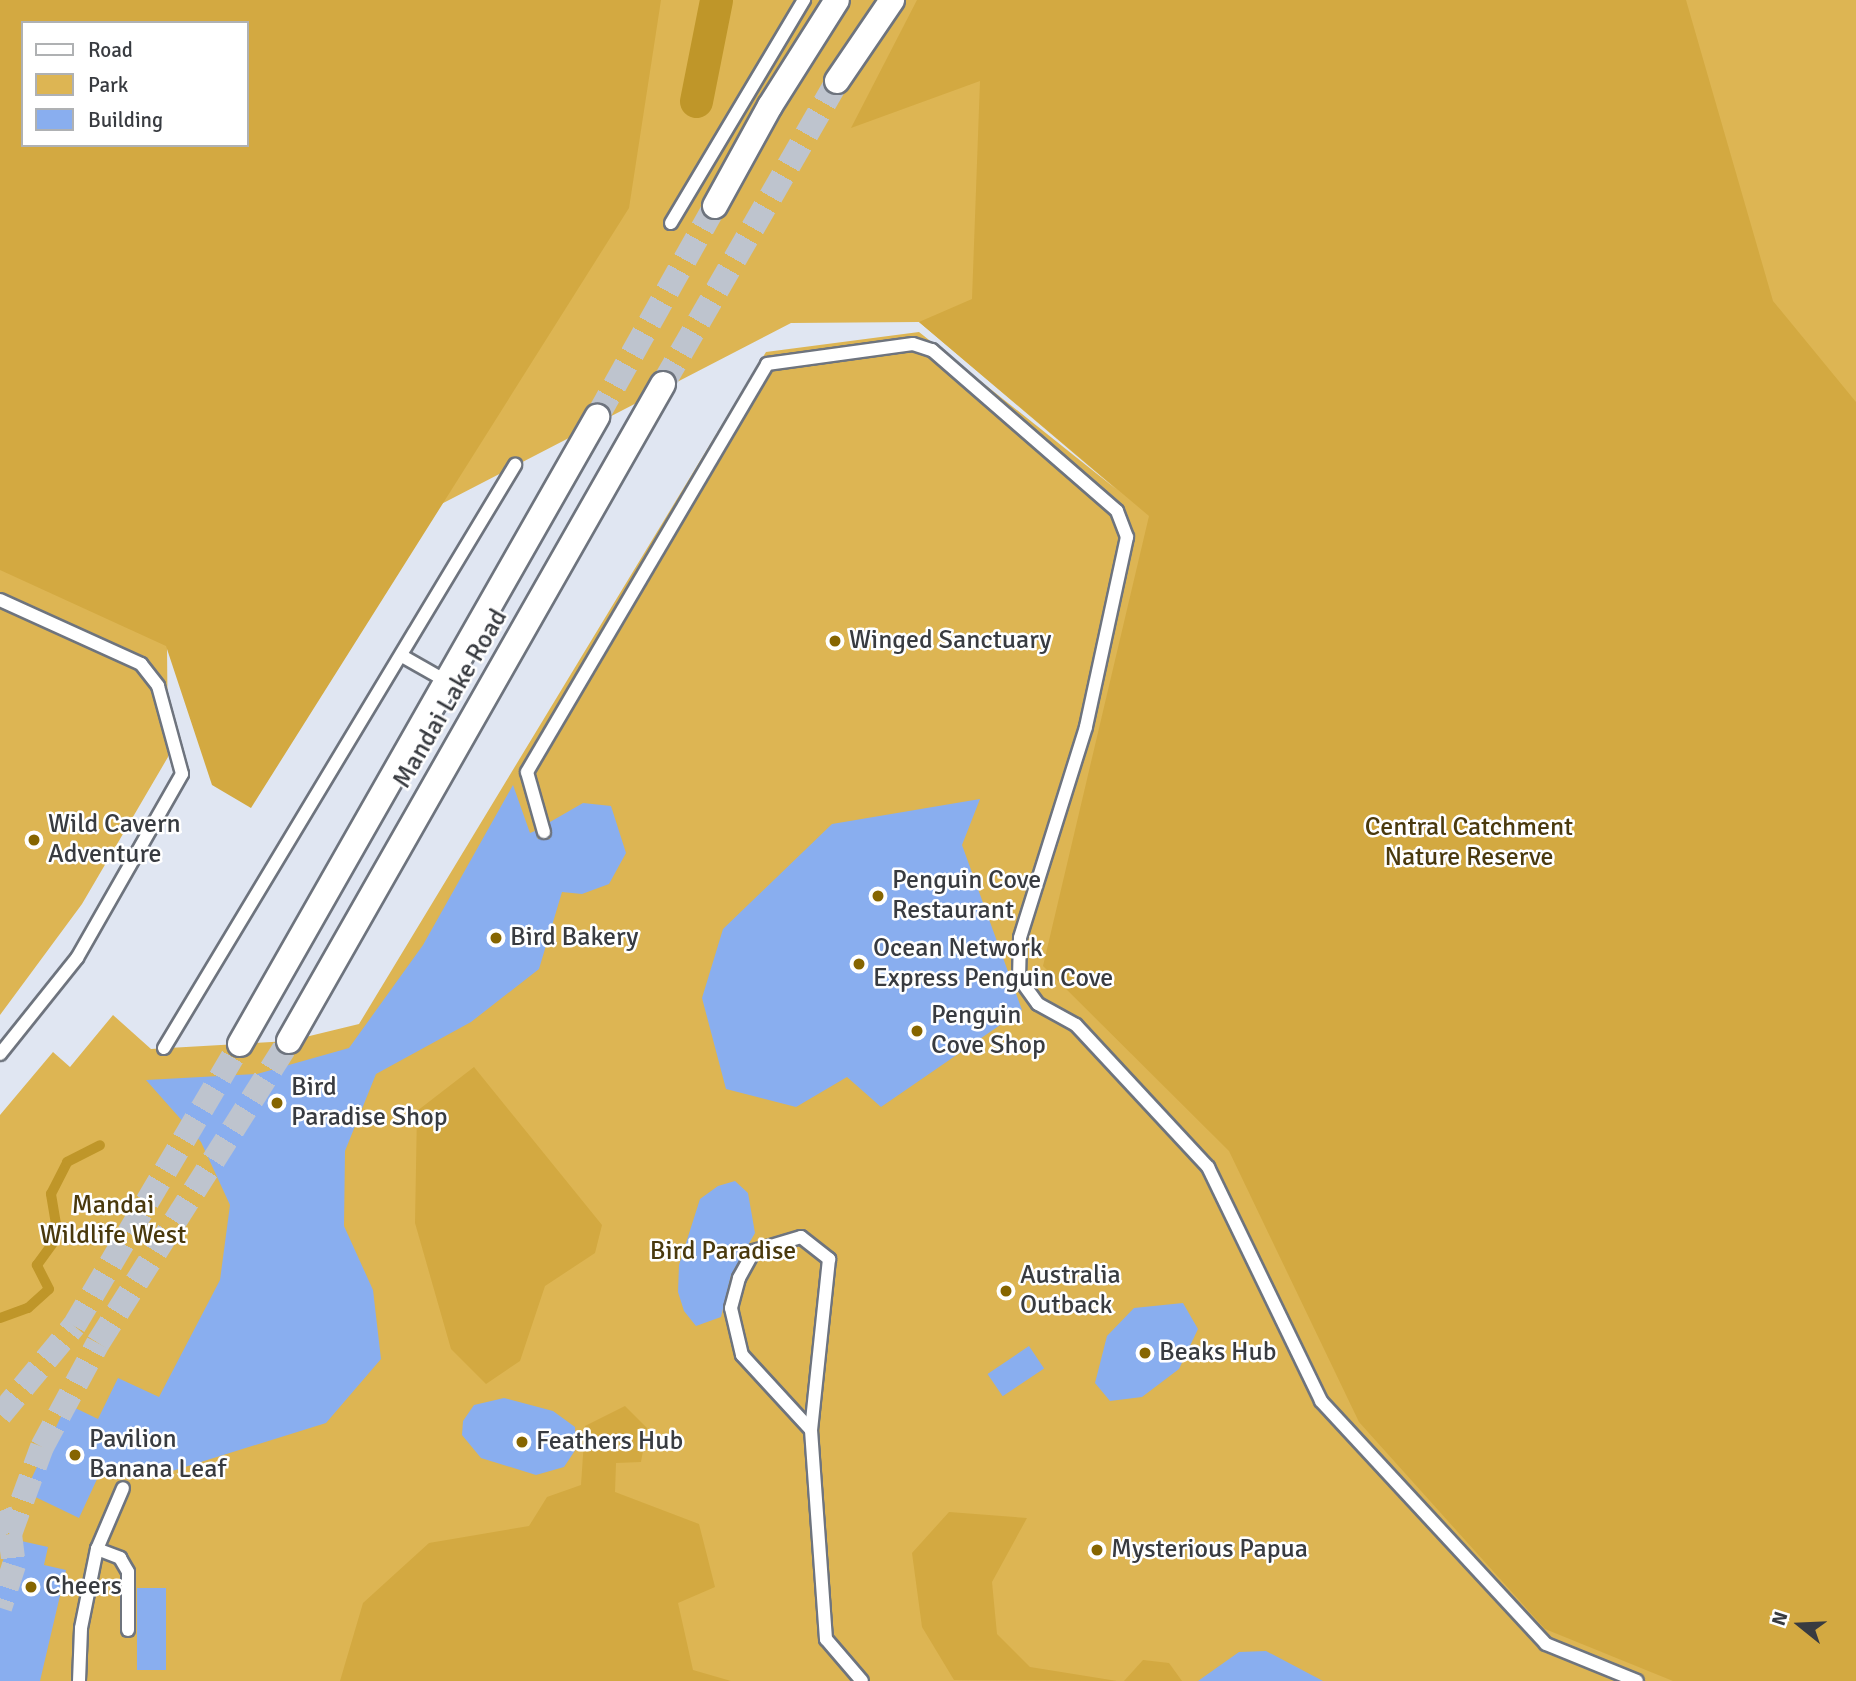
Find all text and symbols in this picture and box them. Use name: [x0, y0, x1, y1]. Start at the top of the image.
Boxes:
legend: [21, 21, 248, 147]
text: Road: [88, 37, 133, 63]
text: Park: [88, 72, 128, 98]
text: Building: [88, 107, 163, 133]
street label: Mandai Lake Road: [387, 604, 515, 794]
place label: Winged Sanctuary: [849, 625, 1052, 657]
marker: Winged Sanctuary: [827, 633, 843, 649]
place label: Wild Cavern Adventure: [48, 809, 181, 870]
park label: Central Catchment Nature Reserve: [1365, 812, 1573, 874]
marker: Wild Cavern Adventure: [26, 832, 42, 848]
place label: Penguin Cove Restaurant: [892, 865, 1041, 926]
marker: Penguin Cove Restaurant: [870, 888, 886, 904]
place label: Bird Bakery: [510, 922, 638, 954]
marker: Bird Bakery: [488, 930, 504, 946]
place label: Ocean Network Express Penguin Cove: [873, 933, 1113, 995]
marker: Ocean Network Express Penguin Cove: [851, 956, 867, 972]
place label: Penguin Cove Shop: [931, 1000, 1046, 1062]
marker: Penguin Cove Shop: [909, 1023, 925, 1039]
place label: Bird Paradise Shop: [291, 1072, 448, 1134]
marker: Bird Paradise Shop: [269, 1095, 285, 1111]
park label: Mandai Wildlife West: [40, 1190, 186, 1252]
park label: Bird Paradise: [650, 1236, 796, 1268]
place label: Australia Outback: [1020, 1260, 1121, 1322]
marker: Australia Outback: [998, 1283, 1014, 1299]
place label: Beaks Hub: [1159, 1337, 1277, 1369]
marker: Beaks Hub: [1137, 1345, 1153, 1361]
place label: Pavilion Banana Leaf: [89, 1424, 226, 1486]
place label: Feathers Hub: [536, 1426, 683, 1458]
marker: Feathers Hub: [514, 1434, 530, 1450]
marker: Pavilion Banana Leaf: [67, 1447, 83, 1463]
place label: Mysterious Papua: [1111, 1534, 1308, 1566]
marker: Mysterious Papua: [1089, 1542, 1105, 1558]
place label: Cheers: [45, 1571, 122, 1603]
marker: Cheers: [23, 1579, 39, 1595]
north arrow: [1765, 1590, 1835, 1660]
text: N: [1767, 1609, 1793, 1629]

